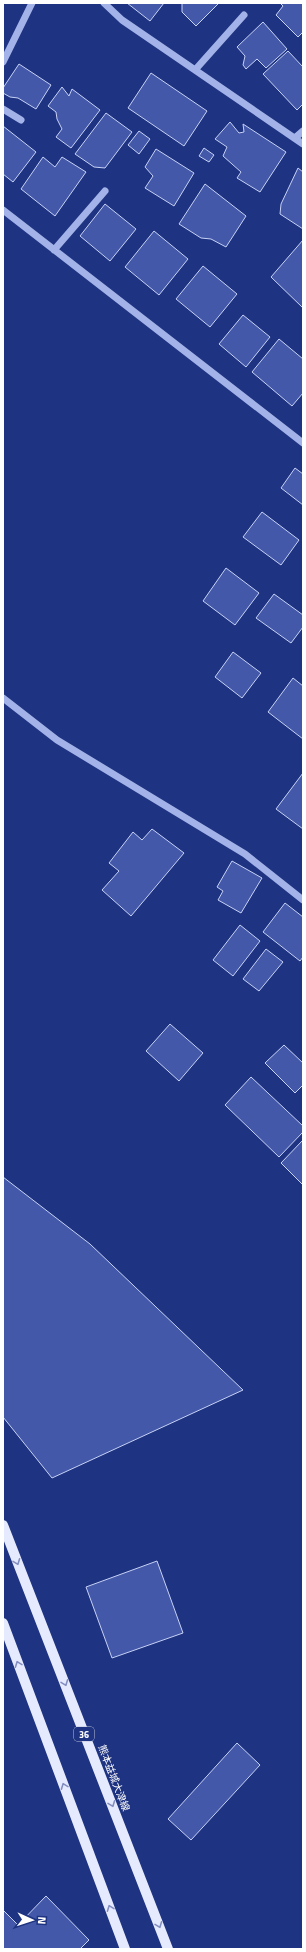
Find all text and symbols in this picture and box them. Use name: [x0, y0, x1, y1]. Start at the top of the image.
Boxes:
one-way arrow: [13, 1558, 21, 1565]
one-way arrow: [15, 1661, 23, 1668]
one-way arrow: [60, 1679, 68, 1686]
road number: 36: [74, 1727, 94, 1741]
street label: 熊本益城大津線: [94, 1743, 134, 1813]
one-way arrow: [60, 1782, 69, 1789]
one-way arrow: [107, 1800, 115, 1807]
north arrow: [12, 1900, 52, 1940]
one-way arrow: [106, 1904, 114, 1911]
text: N: [34, 1916, 50, 1925]
one-way arrow: [154, 1921, 162, 1928]

